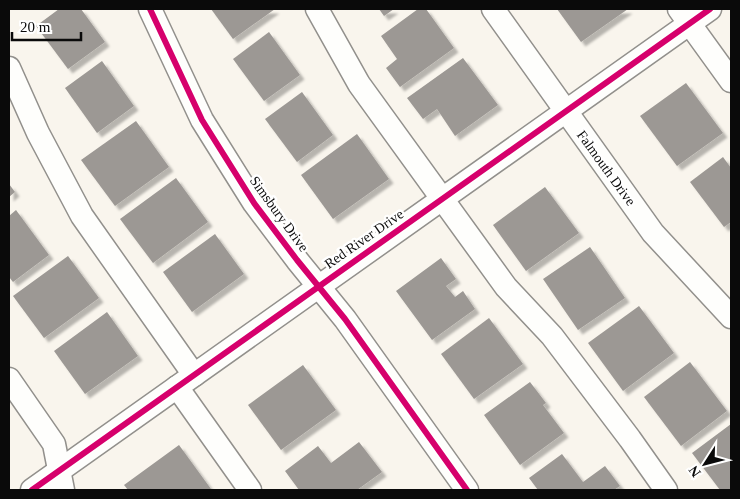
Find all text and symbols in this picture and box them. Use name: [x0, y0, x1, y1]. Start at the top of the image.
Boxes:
scale bar: [12, 10, 81, 42]
text: 20 m: [20, 19, 51, 35]
street label: Falmouth Drive: [574, 128, 638, 208]
street label: Simsbury Drive: [247, 174, 311, 254]
street label: Red River Drive: [322, 206, 406, 272]
north arrow: [680, 439, 730, 489]
text: N: [686, 463, 704, 480]

